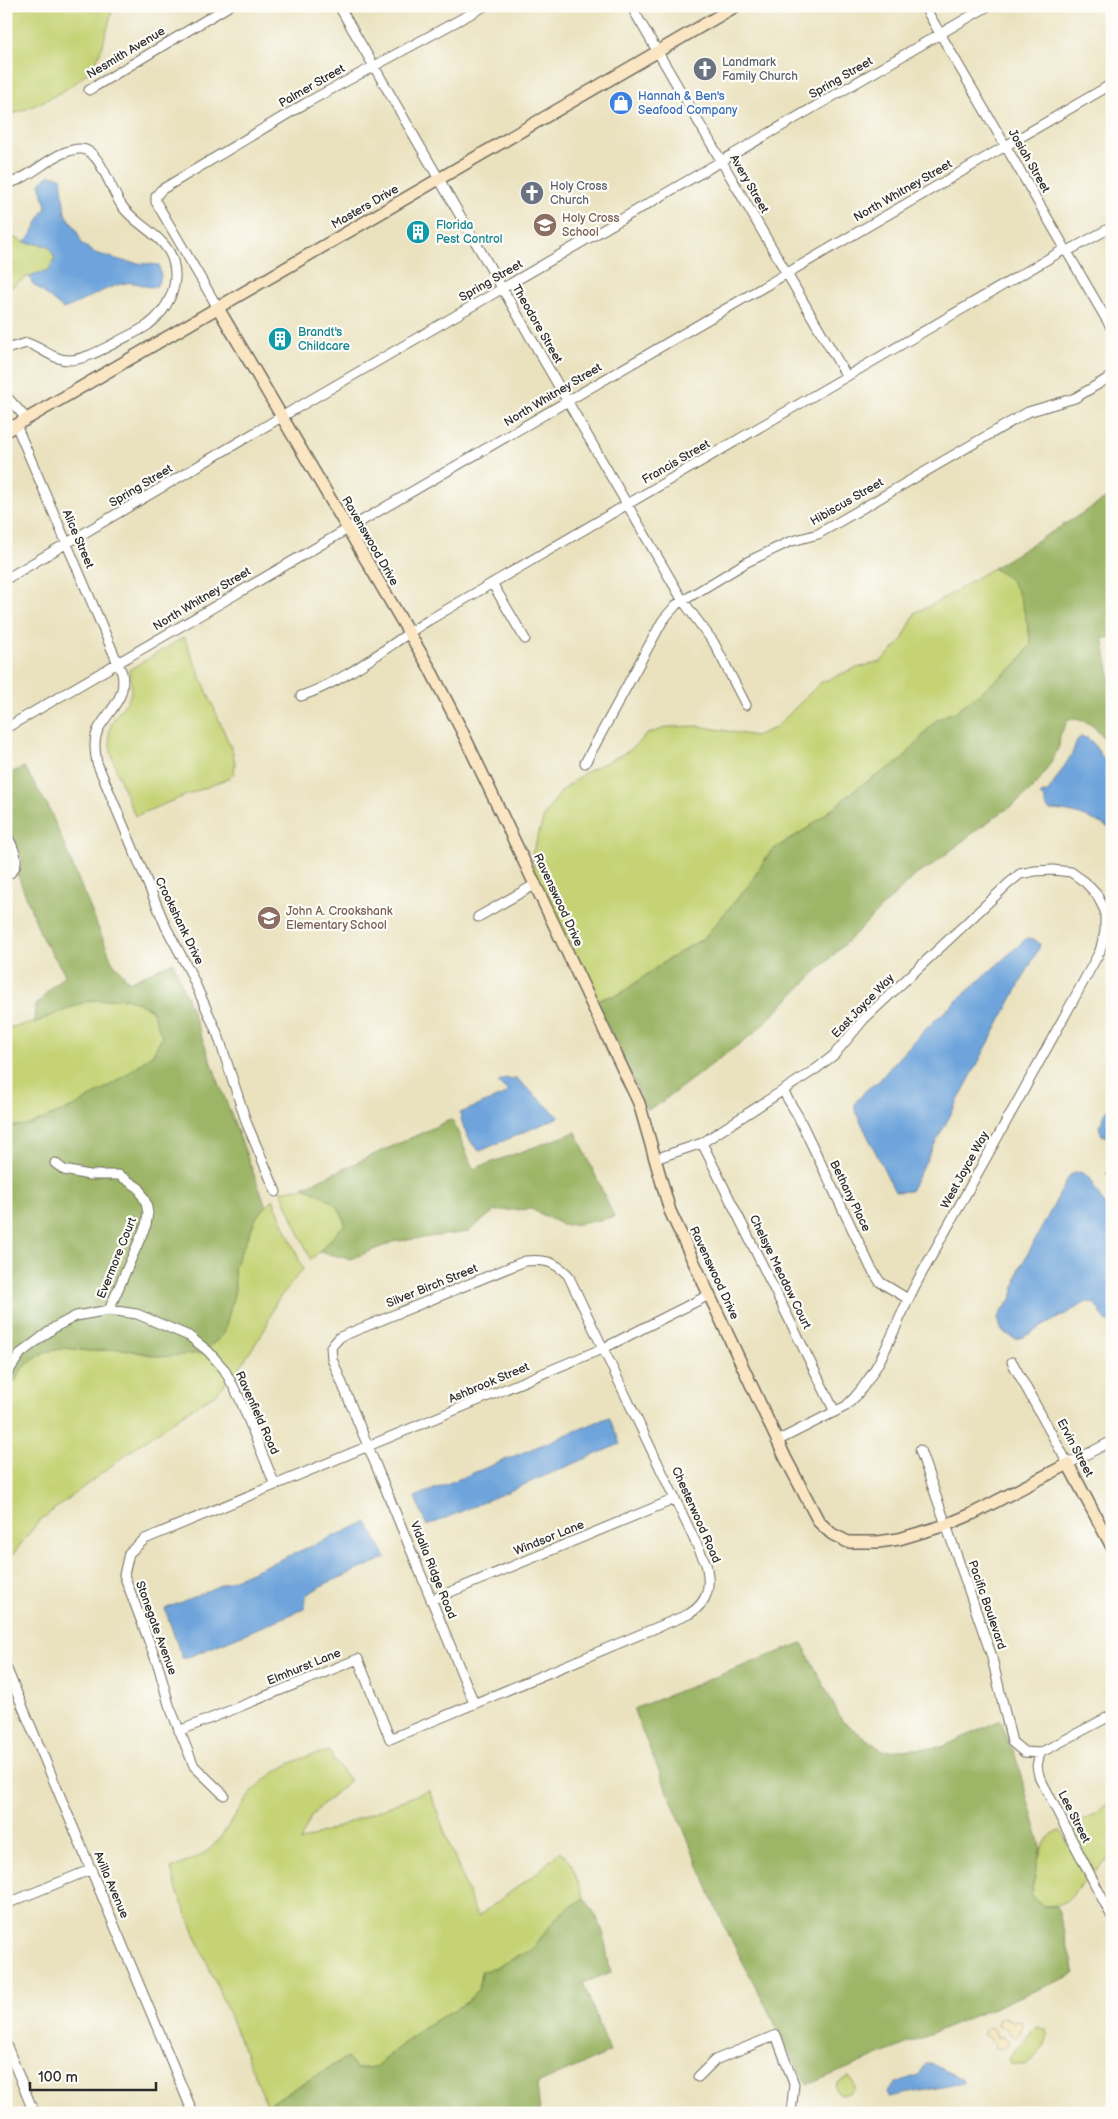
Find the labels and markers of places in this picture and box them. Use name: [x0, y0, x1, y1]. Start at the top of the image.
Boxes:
place label: Landmark Family Church: [722, 55, 798, 84]
church icon: Landmark Family Church: [692, 56, 718, 82]
place label: Hannah & Ben's Seafood Company: [638, 89, 738, 118]
shop icon: Hannah & Ben's Seafood Company: [608, 90, 634, 116]
place label: Holy Cross Church: [550, 179, 608, 208]
church icon: Holy Cross Church: [519, 180, 545, 206]
place label: Holy Cross School: [562, 211, 620, 240]
school or university icon: Holy Cross School: [532, 212, 558, 238]
place label: Florida Pest Control: [436, 218, 502, 247]
building icon: Florida Pest Control: [405, 219, 431, 245]
place label: Brandt's Childcare: [298, 325, 350, 354]
building icon: Brandt's Childcare: [267, 326, 293, 352]
place label: John A. Crookshank Elementary School: [286, 904, 393, 933]
school or university icon: John A. Crookshank Elementary School: [256, 905, 282, 931]

